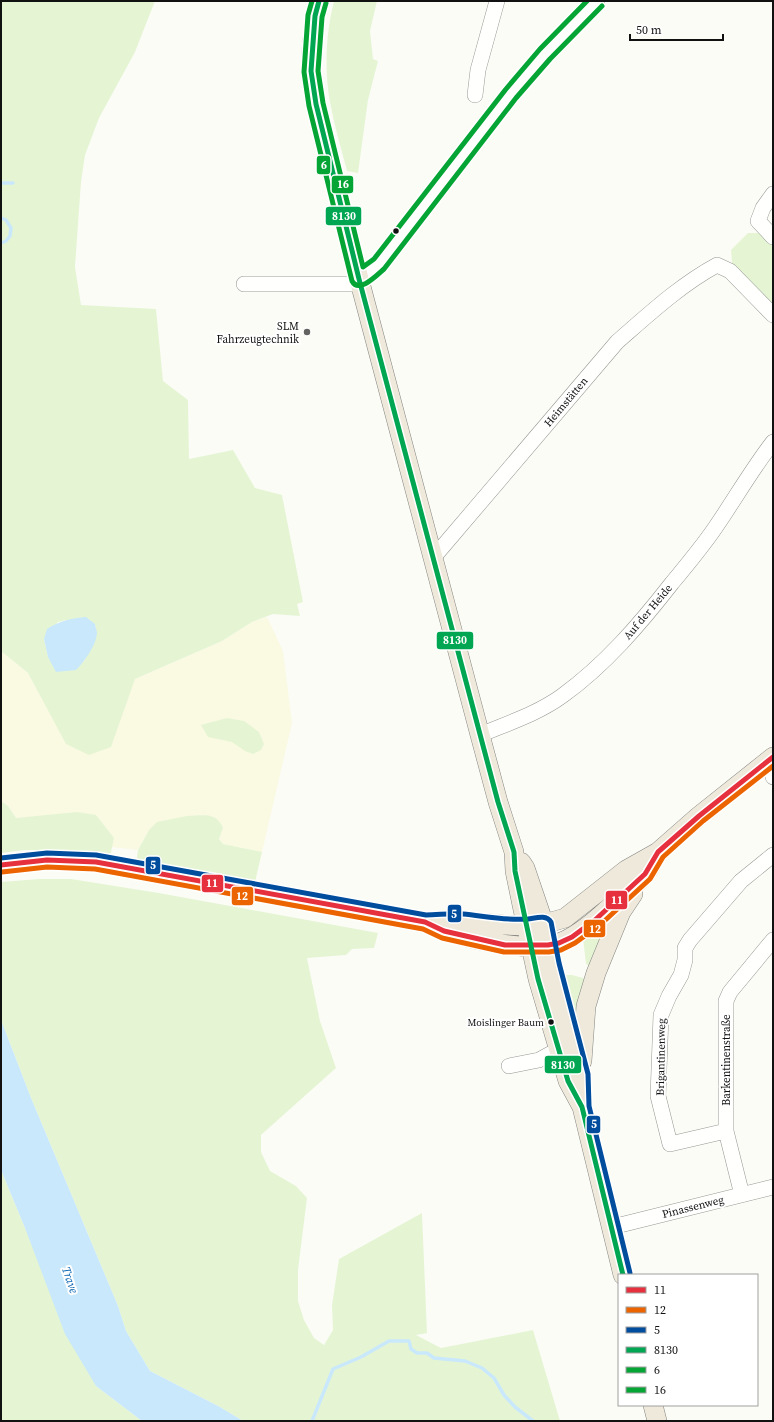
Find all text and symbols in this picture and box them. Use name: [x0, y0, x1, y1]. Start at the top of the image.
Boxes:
scale bar: [630, 16, 723, 42]
text: 50 m: [636, 22, 662, 38]
line badge: 6: [316, 155, 331, 175]
text: 6: [321, 158, 327, 173]
line badge: 16: [331, 175, 354, 194]
text: 16: [337, 177, 349, 192]
line badge: 8130: [325, 206, 362, 226]
text: 8130: [332, 209, 356, 224]
unlabelled marker: [391, 226, 401, 236]
place label: SLM Fahrzeugtechnik: [217, 319, 300, 347]
marker: SLM Fahrzeugtechnik: [302, 327, 312, 337]
street label: Heimstätten: [541, 374, 591, 430]
street label: Auf der Heide: [620, 581, 676, 643]
line badge: 8130: [436, 631, 474, 650]
text: 8130: [443, 633, 467, 648]
line badge: 5: [145, 856, 161, 875]
text: 5: [150, 858, 156, 873]
line badge: 11: [201, 874, 224, 893]
text: 11: [206, 876, 218, 891]
line badge: 12: [231, 886, 254, 906]
text: 12: [236, 889, 248, 904]
line badge: 11: [605, 890, 628, 910]
text: 11: [611, 893, 623, 908]
line badge: 5: [447, 904, 462, 923]
text: 5: [451, 907, 457, 922]
line badge: 12: [583, 919, 606, 938]
text: 12: [589, 922, 601, 937]
street label: Barkentinenstraße: [719, 1014, 734, 1106]
place label: Moislinger Baum: [467, 1016, 544, 1029]
marker: Moislinger Baum: [546, 1017, 556, 1027]
street label: Brigantinenweg: [653, 1018, 669, 1096]
line badge: 8130: [544, 1055, 582, 1074]
text: 8130: [551, 1058, 575, 1073]
line badge: 5: [586, 1115, 601, 1134]
text: 5: [591, 1117, 597, 1132]
street label: Pinassenweg: [661, 1192, 726, 1222]
water label: Trave: [58, 1264, 82, 1296]
legend: [618, 1274, 758, 1406]
text: 11: [654, 1282, 666, 1298]
text: 12: [654, 1302, 666, 1318]
text: 5: [654, 1322, 660, 1338]
text: 8130: [654, 1342, 678, 1358]
text: 6: [654, 1362, 660, 1378]
text: 16: [654, 1382, 666, 1398]

